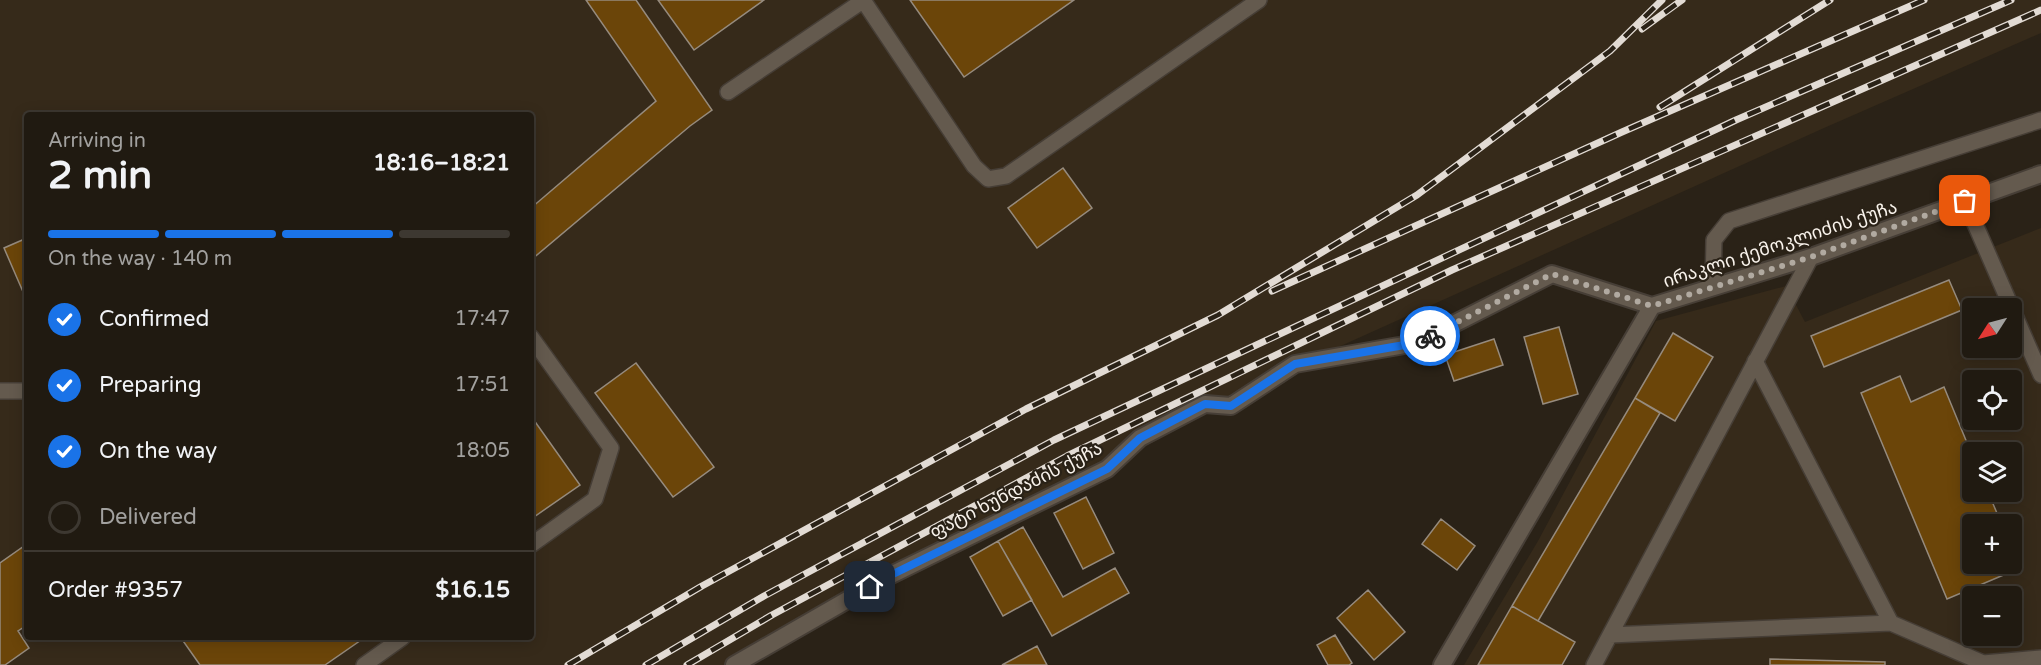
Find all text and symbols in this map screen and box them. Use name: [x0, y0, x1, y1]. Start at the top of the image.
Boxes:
text: Arriving in: [48, 129, 146, 153]
text: 18:16–18:21: [373, 150, 510, 176]
text: 2 min: [48, 152, 152, 199]
pin: [1939, 175, 1990, 226]
icon: bag: [1948, 184, 1981, 217]
street label: ირაკლი ქემოკლიძის ქუჩა: [1660, 196, 1900, 292]
text: On the way · 140 m: [48, 247, 232, 271]
north arrow: [1962, 298, 2022, 358]
map controls: [1962, 298, 2022, 646]
icon: check: [48, 303, 81, 336]
text: Confirmed: [99, 306, 209, 332]
courier: [1400, 306, 1460, 366]
text: 17:47: [455, 307, 510, 331]
icon: bike: [1414, 320, 1447, 353]
icon: check: [48, 369, 81, 402]
button: locate: [1962, 370, 2022, 430]
text: Preparing: [99, 372, 202, 398]
text: 17:51: [455, 373, 510, 397]
icon: check: [48, 435, 81, 468]
street label: ფატი ხუნდაძის ქუჩა: [926, 437, 1106, 543]
text: On the way: [99, 438, 217, 464]
text: 18:05: [455, 439, 510, 463]
button: layers: [1962, 442, 2022, 502]
text: Delivered: [99, 504, 197, 530]
button: +: [1962, 514, 2022, 574]
pin: [844, 561, 895, 612]
icon: home: [853, 570, 886, 603]
text: Order #9357: [48, 577, 183, 603]
text: $16.15: [435, 577, 510, 603]
button: −: [1962, 586, 2022, 646]

